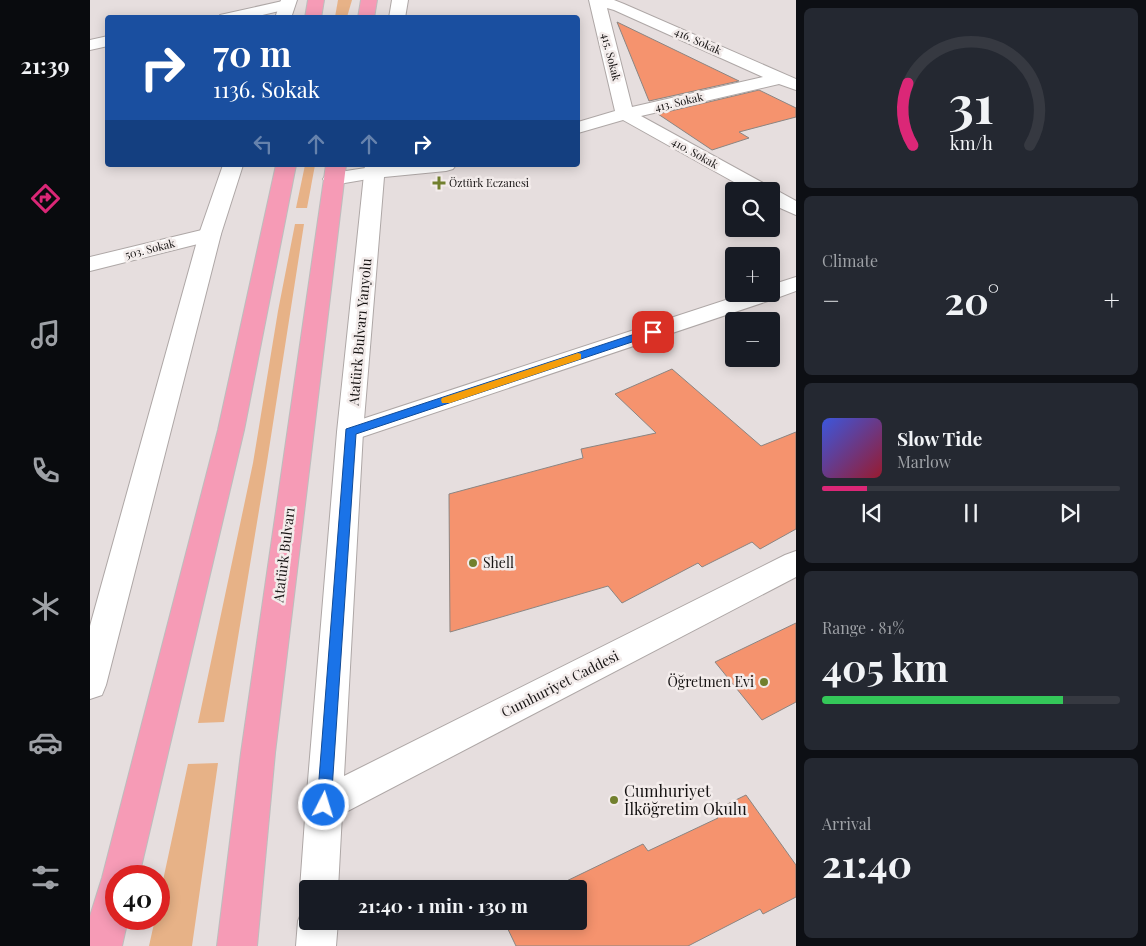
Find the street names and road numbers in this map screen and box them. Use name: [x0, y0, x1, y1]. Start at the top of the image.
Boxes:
street label: 416. Sokak: [672, 24, 724, 58]
street label: 415. Sokak: [598, 31, 625, 82]
street label: 413. Sokak: [653, 89, 705, 114]
street label: 410. Sokak: [669, 134, 721, 171]
street label: 503. Sokak: [123, 235, 176, 262]
street label: Atatürk Bulvarı Yanyolu: [344, 257, 375, 407]
street label: Atatürk Bulvarı: [268, 506, 299, 605]
street label: Cumhuriyet Caddesi: [498, 646, 622, 721]

